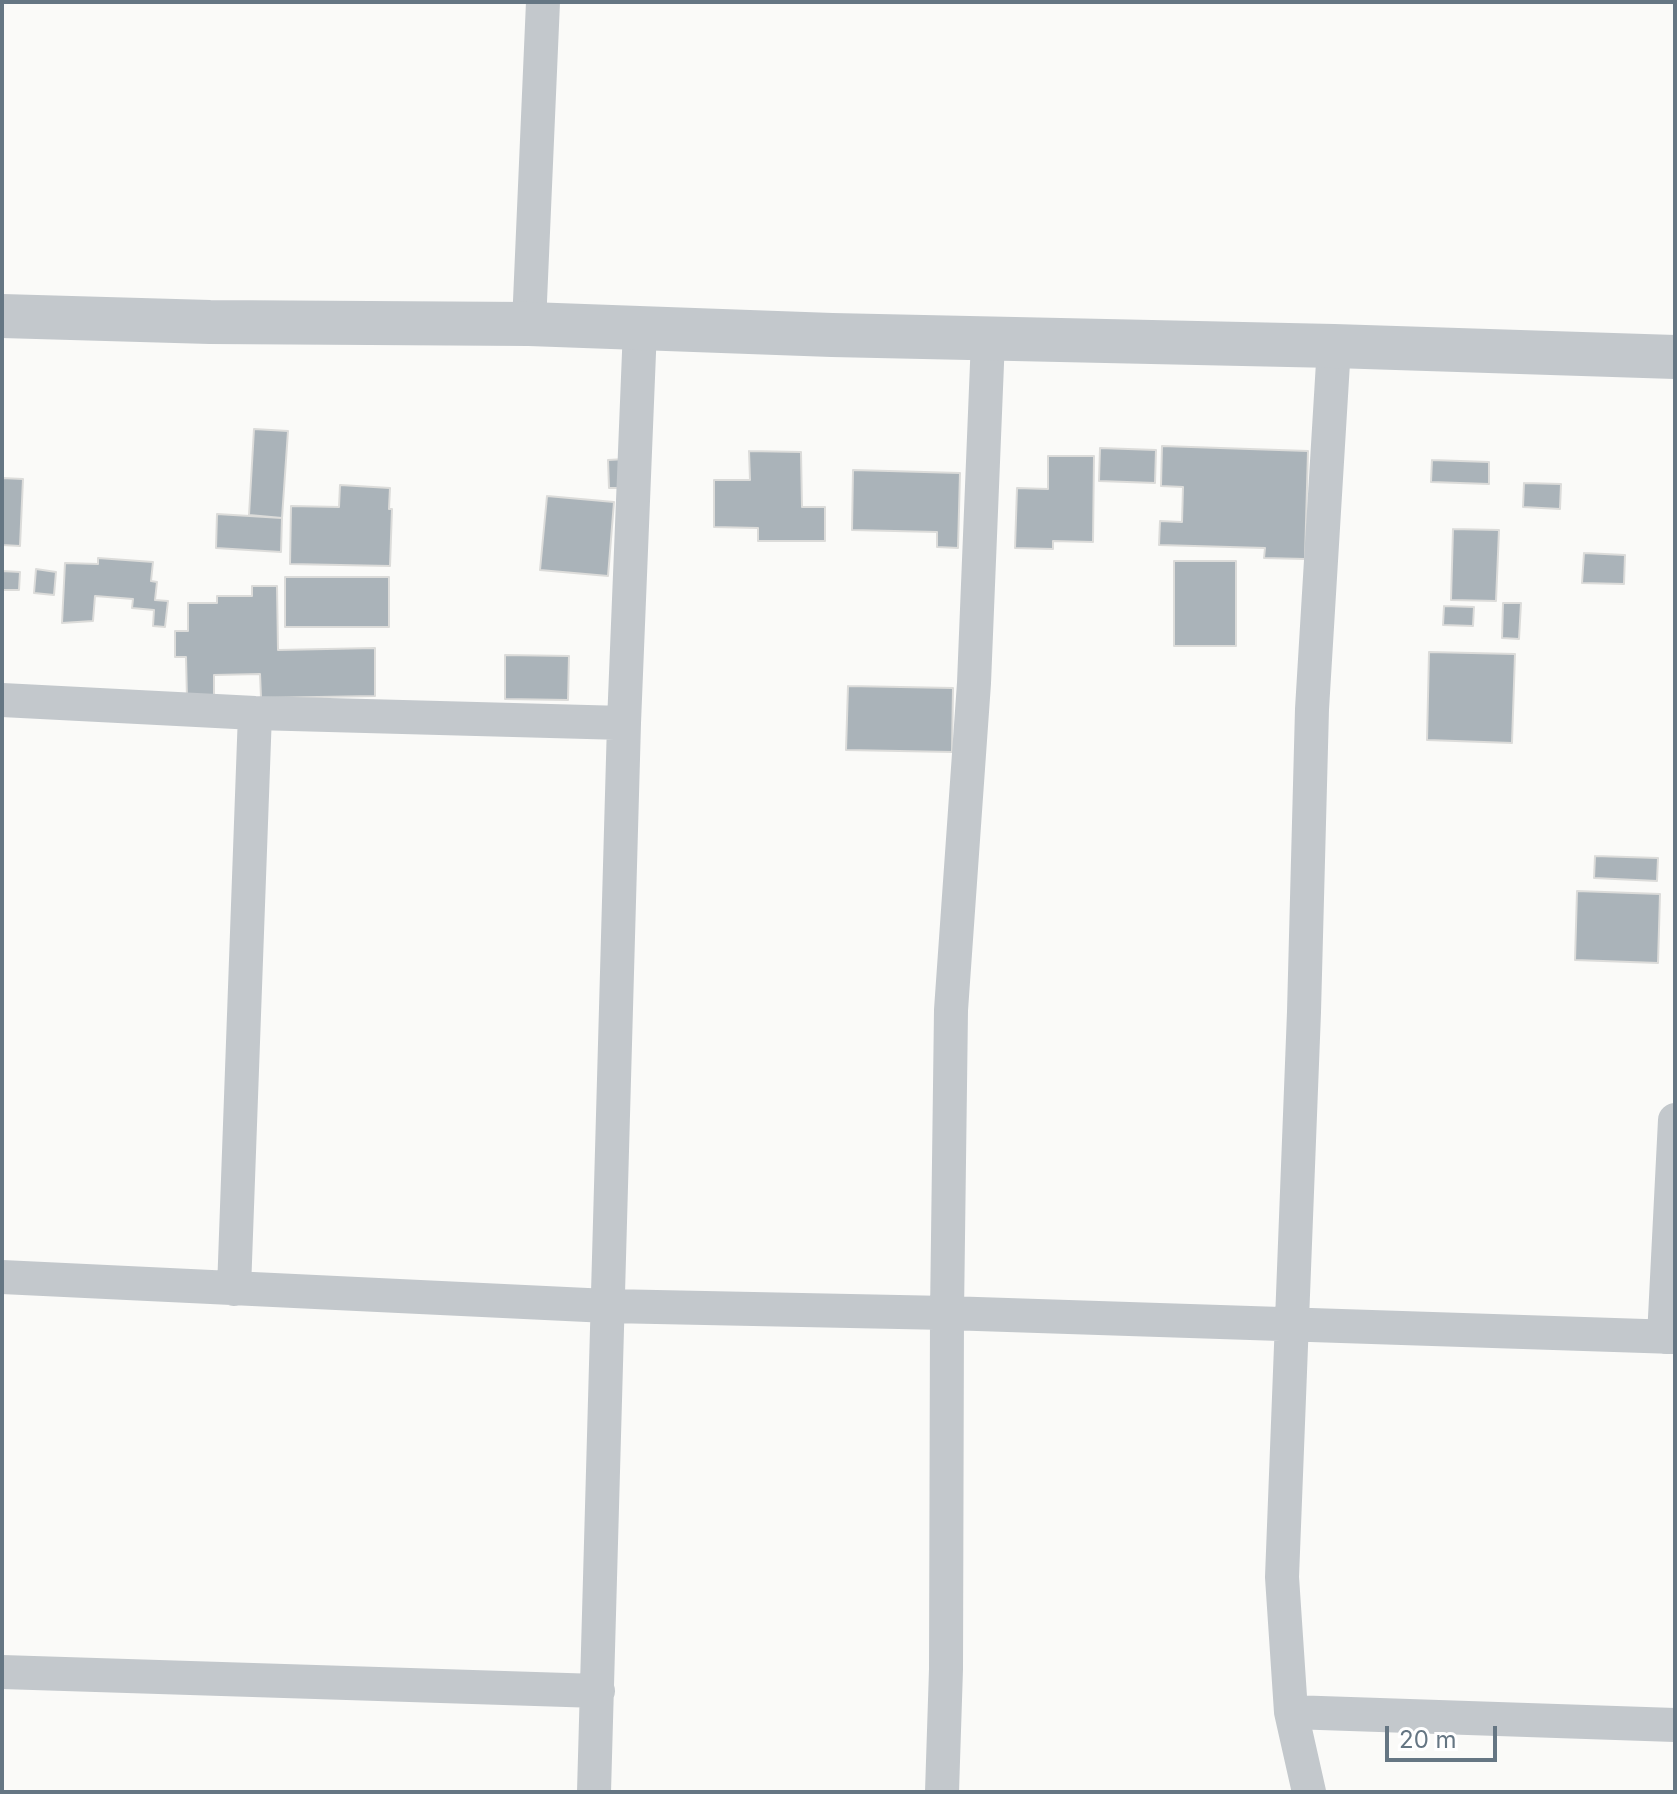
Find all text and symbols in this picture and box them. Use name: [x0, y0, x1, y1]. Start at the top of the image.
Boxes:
scale bar: [1389, 1710, 1501, 1760]
text: 20 m: [1399, 1725, 1457, 1754]

